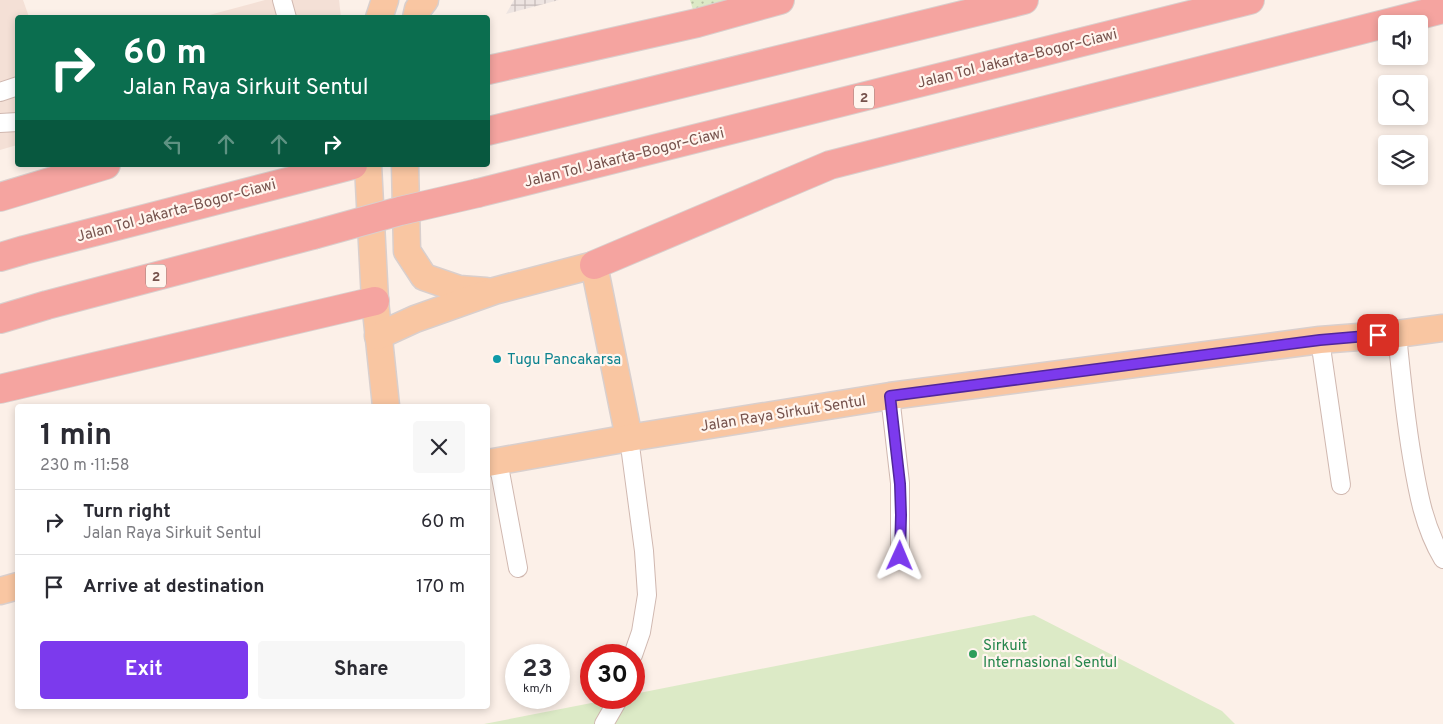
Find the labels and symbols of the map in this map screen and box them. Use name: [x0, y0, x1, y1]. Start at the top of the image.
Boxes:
street label: Jalan Tol Jakarta–Bogor–Ciawi: [915, 25, 1119, 94]
road number: 2: [854, 85, 874, 108]
street label: Jalan Tol Jakarta–Bogor–Ciawi: [522, 124, 726, 193]
street label: Jalan Tol Jakarta–Bogor–Ciawi: [75, 176, 278, 247]
road number: 2: [146, 264, 166, 288]
pin: [1357, 314, 1399, 356]
place label: Tugu Pancakarsa: [507, 351, 621, 370]
marker: Tugu Pancakarsa: [491, 353, 503, 365]
street label: Jalan Raya Sirkuit Sentul: [699, 392, 867, 437]
position arrow: [873, 529, 925, 581]
place label: Sirkuit Internasional Sentul: [983, 637, 1117, 673]
speed limit sign: 30: [580, 644, 645, 709]
marker: Sirkuit Internasional Sentul: [967, 648, 979, 660]

